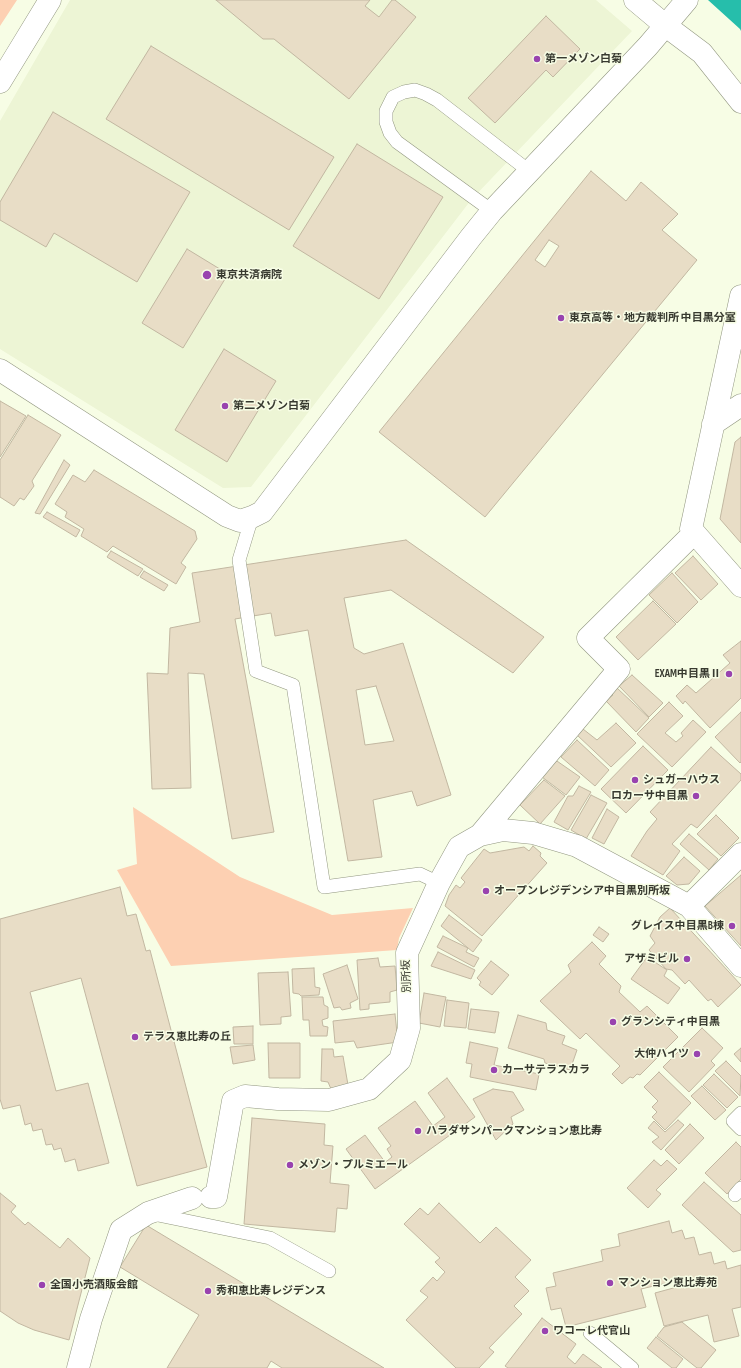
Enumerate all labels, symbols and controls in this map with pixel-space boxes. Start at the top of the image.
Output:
place label: 第一メゾン白菊 [545,52,622,66]
marker: 第一メゾン白菊 [532,54,542,64]
place label: 東京共済病院 [216,268,282,282]
marker: 東京共済病院 [201,269,213,281]
place label: 東京高等・地方裁判所 中目黒分室 [569,311,736,325]
marker: 東京高等・地方裁判所 中目黒分室 [556,313,566,323]
place label: 第二メゾン白菊 [233,399,310,413]
marker: 第二メゾン白菊 [220,401,230,411]
place label: EXAM中目黒Ⅱ [655,667,721,681]
marker: EXAM中目黒Ⅱ [724,669,734,679]
place label: シュガーハウス [643,773,720,787]
marker: シュガーハウス [630,775,640,785]
place label: ロカーサ中目黒 [611,789,688,803]
marker: ロカーサ中目黒 [691,791,701,801]
place label: オープンレジデンシア中目黒別所坂 [494,884,670,898]
marker: オープンレジデンシア中目黒別所坂 [481,886,491,896]
place label: グレイス中目黒B棟 [631,919,724,933]
marker: グレイス中目黒B棟 [727,921,737,931]
place label: アザミビル [624,952,679,966]
marker: アザミビル [682,954,692,964]
street label: 別所坂 [400,959,414,993]
place label: グランシティ中目黒 [621,1015,720,1029]
marker: グランシティ中目黒 [608,1017,618,1027]
place label: テラス恵比寿の丘 [143,1030,231,1044]
marker: テラス恵比寿の丘 [130,1032,140,1042]
place label: 大仲ハイツ [634,1047,689,1061]
marker: 大仲ハイツ [692,1049,702,1059]
place label: カーサテラスカラ [502,1063,590,1077]
marker: カーサテラスカラ [489,1065,499,1075]
place label: ハラダサンパークマンション恵比寿 [426,1124,602,1138]
marker: ハラダサンパークマンション恵比寿 [413,1126,423,1136]
place label: メゾン・プルミエール [298,1158,408,1172]
marker: メゾン・プルミエール [285,1160,295,1170]
place label: マンション恵比寿苑 [618,1276,717,1290]
place label: 全国小売酒販会館 [50,1278,138,1292]
marker: マンション恵比寿苑 [605,1278,615,1288]
marker: 全国小売酒販会館 [37,1280,47,1290]
place label: 秀和恵比寿レジデンス [216,1284,326,1298]
marker: 秀和恵比寿レジデンス [203,1286,213,1296]
place label: ワコーレ代官山 [553,1324,630,1338]
marker: ワコーレ代官山 [540,1326,550,1336]

